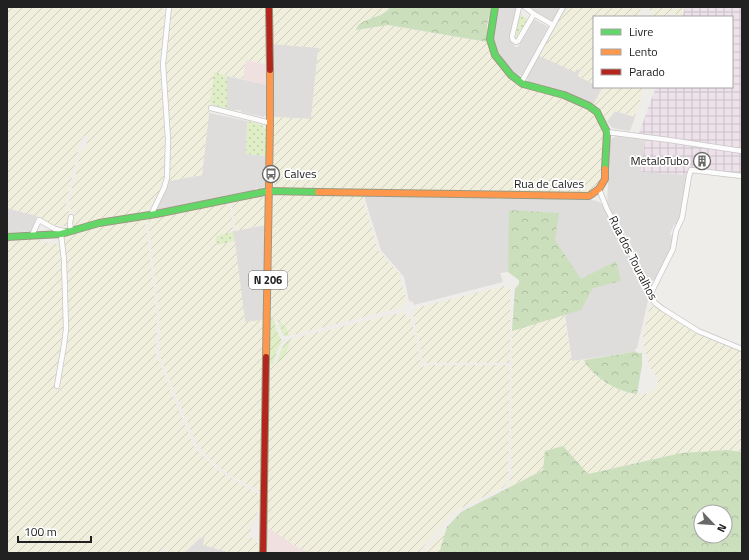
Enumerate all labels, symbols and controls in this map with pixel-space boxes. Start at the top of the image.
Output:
legend [593,16,733,88]
text: Livre [629,22,653,41]
text: Lento [629,42,658,61]
text: Parado [629,62,665,81]
place label: MetaloTubo [630,151,689,170]
building icon: MetaloTubo [692,151,712,171]
bus stop icon: Calves [261,164,281,184]
place label: Calves [284,164,317,183]
street label: Rua de Calves [514,174,584,193]
street label: Rua dos Touralhos [604,212,663,304]
road number: N 206 [249,271,287,289]
north arrow [693,504,733,544]
scale bar [18,518,91,544]
text: N [713,521,731,535]
text: 100 m [24,522,57,541]

